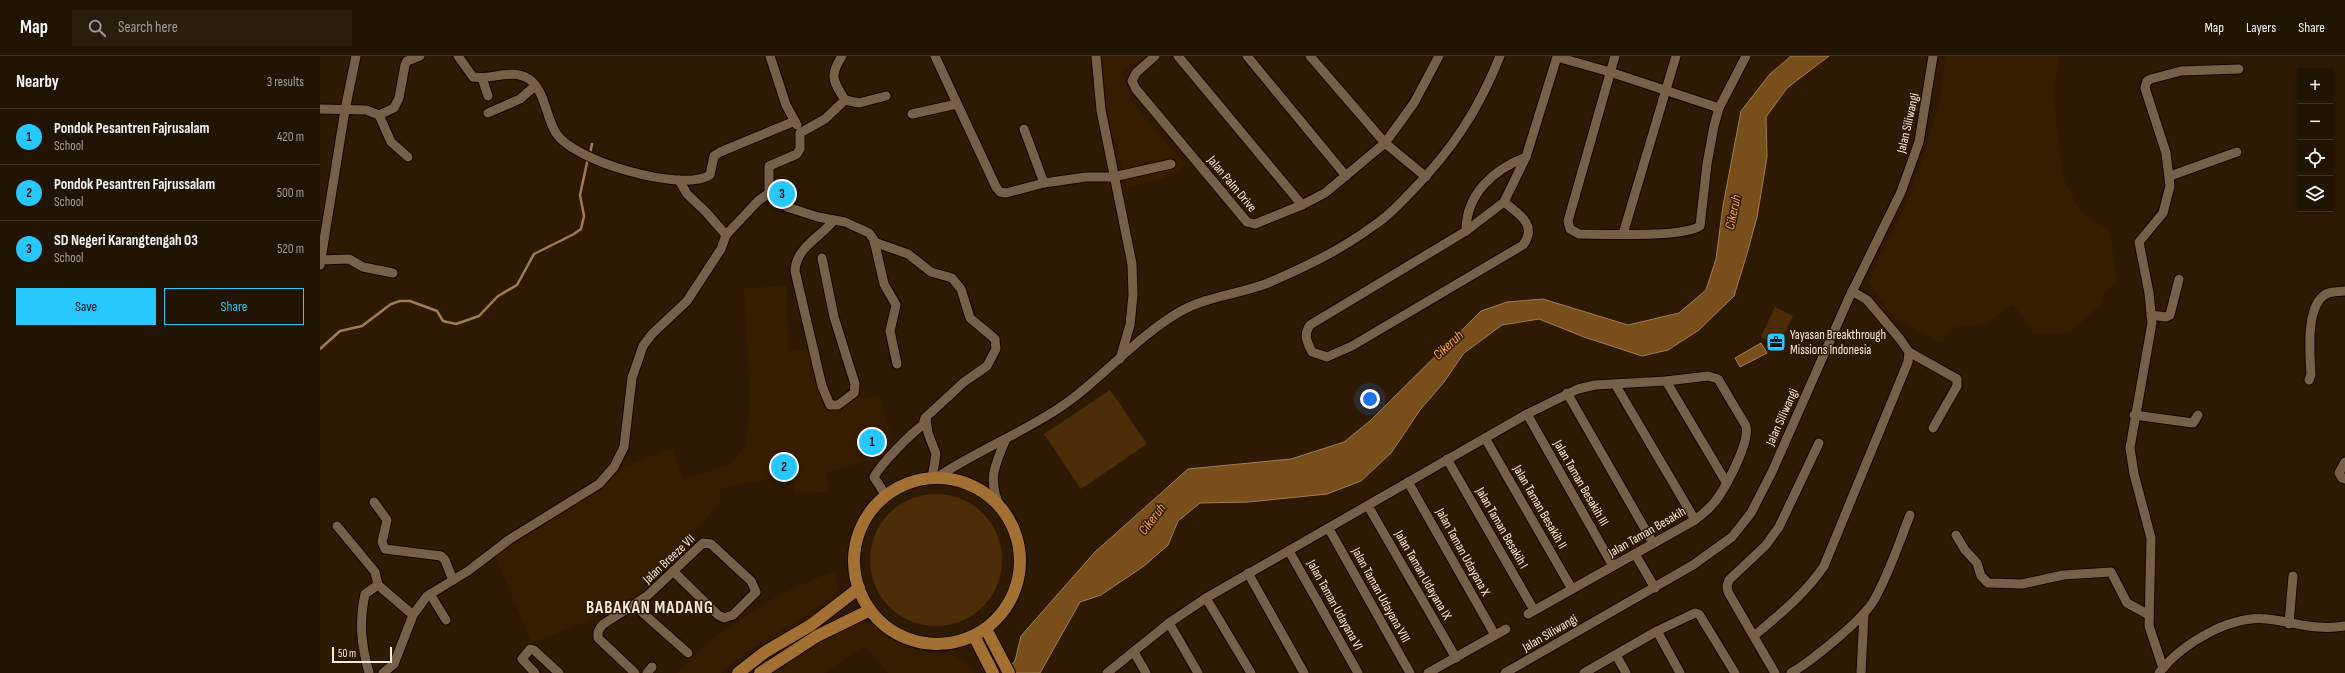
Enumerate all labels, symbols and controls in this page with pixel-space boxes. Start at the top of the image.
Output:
search box [72,10,352,46]
text: Map [20,16,48,39]
icon: search [86,17,108,39]
text: Search here [118,18,178,37]
text: Map [2204,19,2224,36]
text: Layers [2246,19,2276,36]
text: Share [2298,19,2325,36]
map controls [2297,68,2333,212]
button: + [2297,68,2333,104]
text: Nearby [16,72,59,92]
text: 3 results [267,74,304,90]
street label: Jalan Siliwangi [1893,91,1923,156]
button: − [2297,104,2333,140]
text: Pondok Pesantren Fajrusalam [54,119,210,138]
text: 1 [26,129,32,145]
text: 420 m [277,129,304,145]
text: School [54,138,84,154]
button: locate [2297,140,2333,176]
street label: Jalan Palm Drive [1203,152,1260,215]
text: Pondok Pesantren Fajrussalam [54,175,215,194]
button: layers [2297,176,2333,212]
pin: 3 [769,179,795,209]
text: 2 [26,185,32,201]
text: 500 m [277,185,304,201]
water label: Cikeruh [1721,193,1745,231]
text: School [54,194,84,210]
text: SD Negeri Karangtengah 03 [54,231,198,250]
text: 3 [26,241,32,257]
text: 520 m [277,241,304,257]
text: School [54,250,84,266]
button: Save [16,288,156,325]
button: Share [164,288,304,325]
water label: Cikeruh [1429,327,1467,363]
place label: Yayasan Breakthrough Missions Indonesia [1790,327,1886,358]
office icon: Yayasan Breakthrough Missions Indonesia [1765,331,1787,353]
street label: Jalan Siliwangi [1762,386,1802,449]
your location [1360,389,1380,409]
pin: 1 [859,427,885,457]
street label: Jalan Taman Besakih III [1549,436,1612,529]
pin: 2 [771,452,797,482]
street label: Jalan Taman Besakih II [1509,461,1570,552]
street label: Jalan Taman Besakih I [1472,484,1532,572]
water label: Cikeruh [1134,500,1170,538]
street label: Jalan Taman Besakih [1605,503,1689,561]
street label: Jalan Taman Udayana X [1432,504,1494,599]
street label: Jalan Taman Udayana IX [1390,527,1455,623]
street label: Jalan Breeze VII [639,531,698,588]
street label: Jalan Taman Udayana VIII [1348,544,1414,645]
street label: Jalan Taman Udayana VI [1303,556,1366,653]
district label: BABAKAN MADANG [586,598,714,618]
street label: Jalan Siliwangi [1519,611,1580,656]
scale bar [332,645,392,664]
text: 50 m [338,647,356,660]

